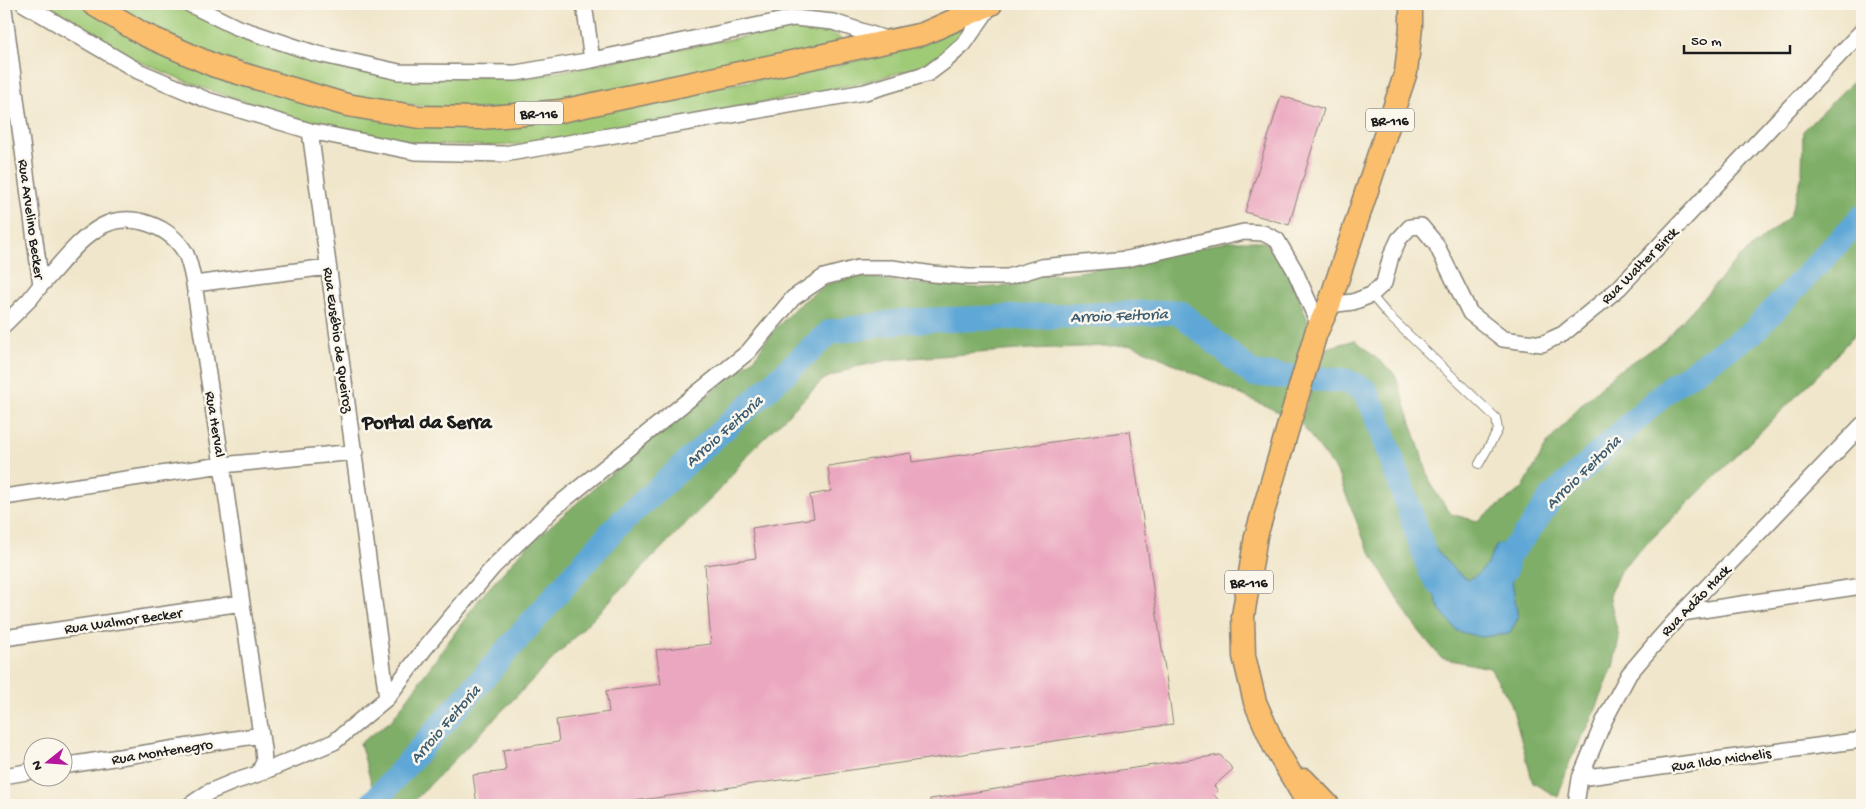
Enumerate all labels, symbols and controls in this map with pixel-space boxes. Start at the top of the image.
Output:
scale bar [1684,22,1790,54]
text: 50 m [1691,33,1722,51]
road number: BR-116 [515,102,563,125]
road number: BR-116 [1366,108,1414,132]
street label: Rua Arvelino Becker [13,158,48,282]
street label: Rua Walter Birck [1598,223,1684,309]
street label: Rua Eusébio de Queiroz [318,266,356,415]
water label: Arroio Feitoria [1070,306,1169,329]
street label: Rua Herval [200,390,228,459]
water label: Arroio Feitoria [683,392,769,472]
district label: Portal da Serra [361,413,493,436]
water label: Arroio Feitoria [1543,432,1627,514]
street label: Rua Adão Hack [1658,561,1736,641]
road number: BR-116 [1225,570,1273,594]
street label: Rua Walmor Becker [63,605,185,639]
water label: Arroio Feitoria [408,681,486,768]
north arrow [22,736,72,786]
street label: Rua Montenegro [110,736,215,770]
street label: Rua Ildo Michelis [1670,745,1773,777]
text: N [28,758,47,772]

